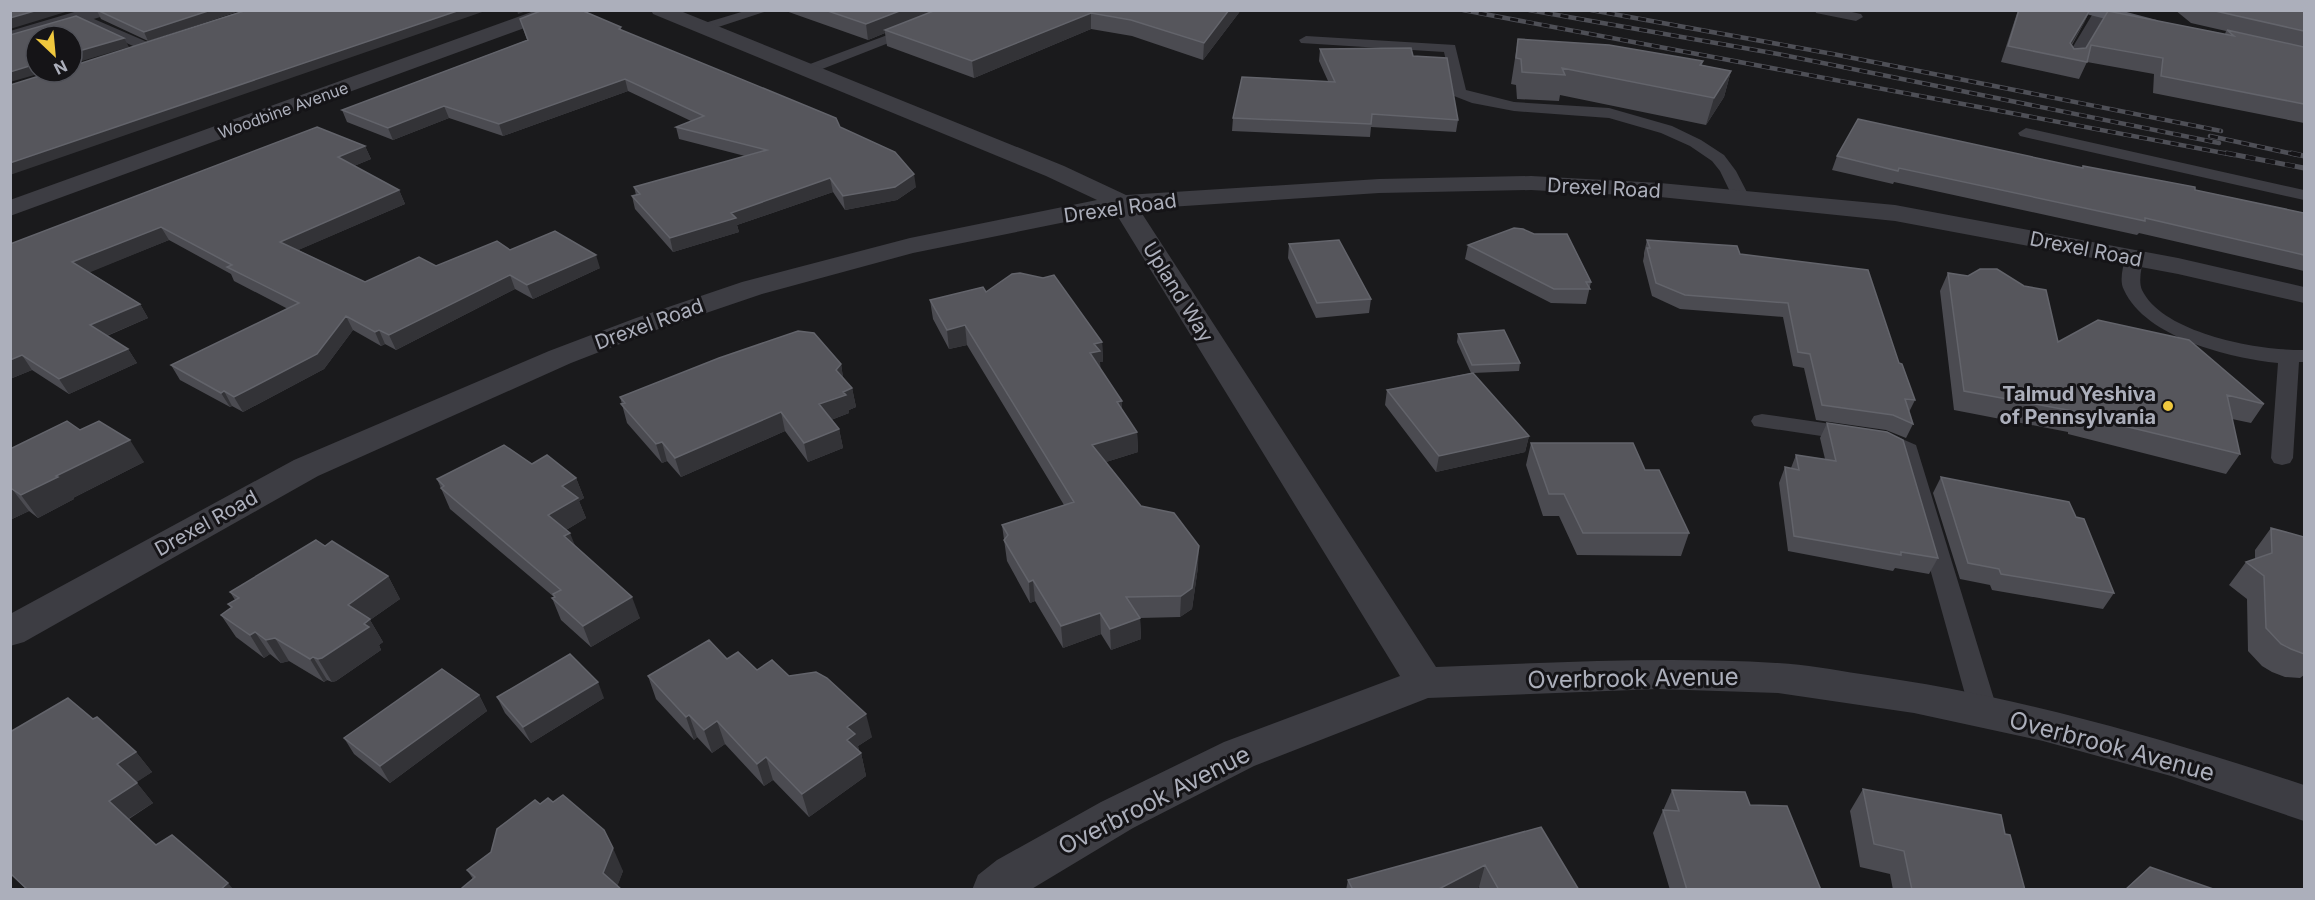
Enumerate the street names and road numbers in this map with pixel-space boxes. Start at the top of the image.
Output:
street label: Woodbine Avenue [215,77,351,143]
street label: Drexel Road [1547,173,1661,203]
street label: Drexel Road [1062,188,1178,228]
street label: Drexel Road [2028,226,2144,272]
street label: Upland Way [1138,237,1218,347]
street label: Drexel Road [591,293,707,355]
street label: Drexel Road [150,485,262,561]
street label: Overbrook Avenue [1527,662,1739,694]
street label: Overbrook Avenue [2006,705,2218,787]
street label: Overbrook Avenue [1053,739,1255,861]

